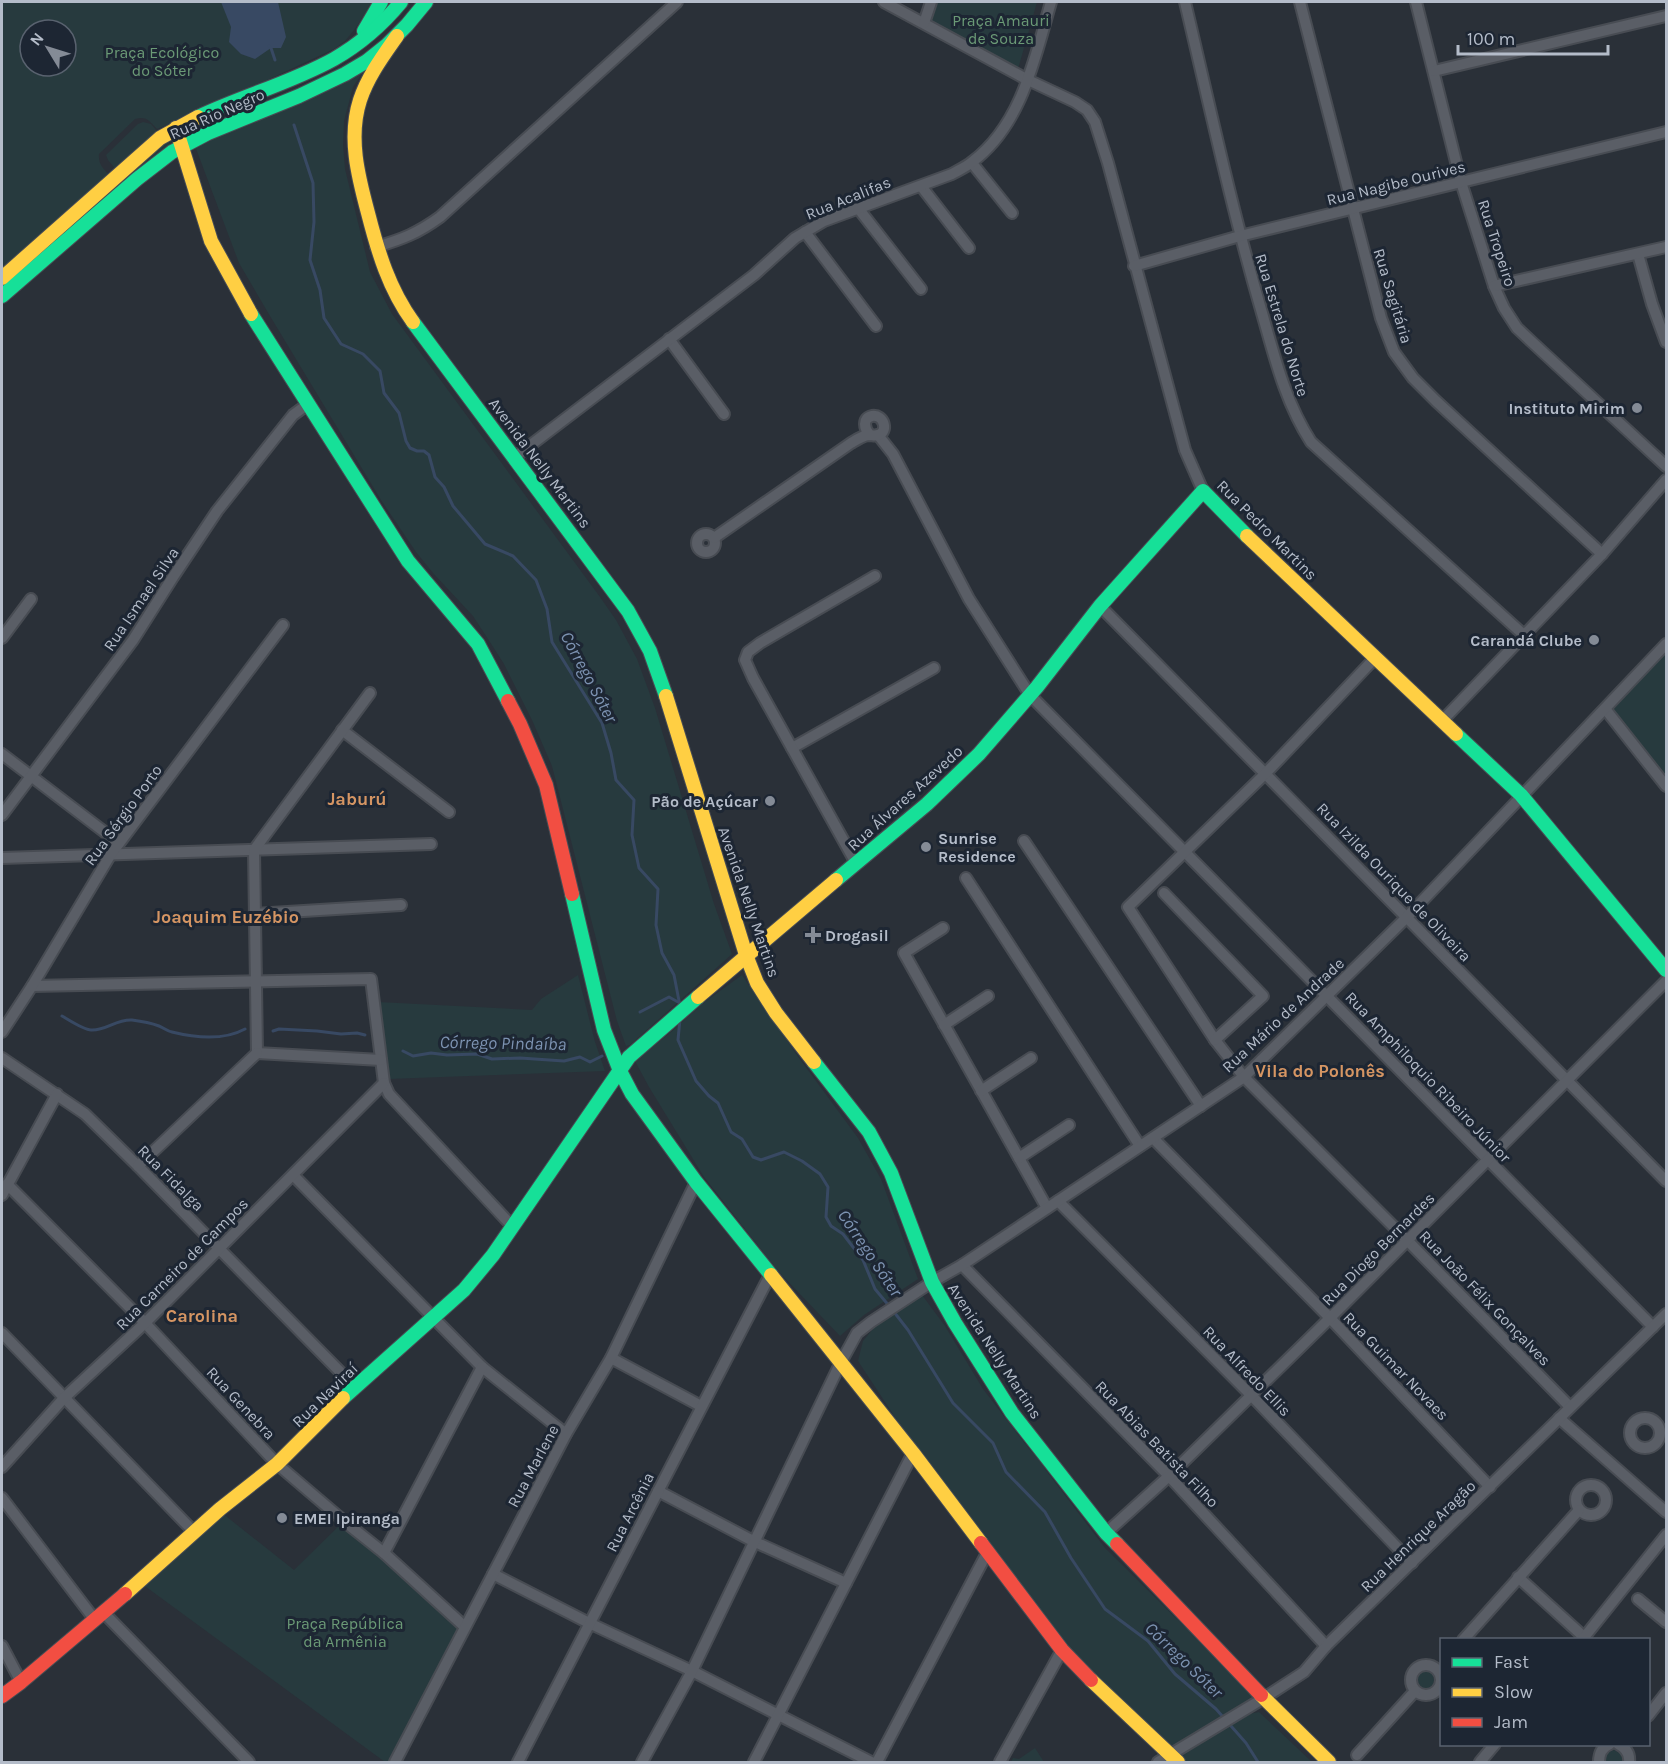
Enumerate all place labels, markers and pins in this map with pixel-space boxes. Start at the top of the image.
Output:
place label: Instituto Mirim [1508,399,1625,418]
marker: Instituto Mirim [1630,401,1644,415]
place label: Carandá Clube [1470,631,1582,650]
marker: Carandá Clube [1587,633,1601,647]
place label: Pão de Açúcar [651,792,759,811]
marker: Pão de Açúcar [763,794,777,808]
place label: Sunrise Residence [938,829,1016,866]
marker: Sunrise Residence [919,840,933,854]
place label: Drogasil [825,926,889,945]
marker: Drogasil [806,928,820,942]
place label: EMEI Ipiranga [294,1509,400,1528]
marker: EMEI Ipiranga [275,1511,289,1525]

